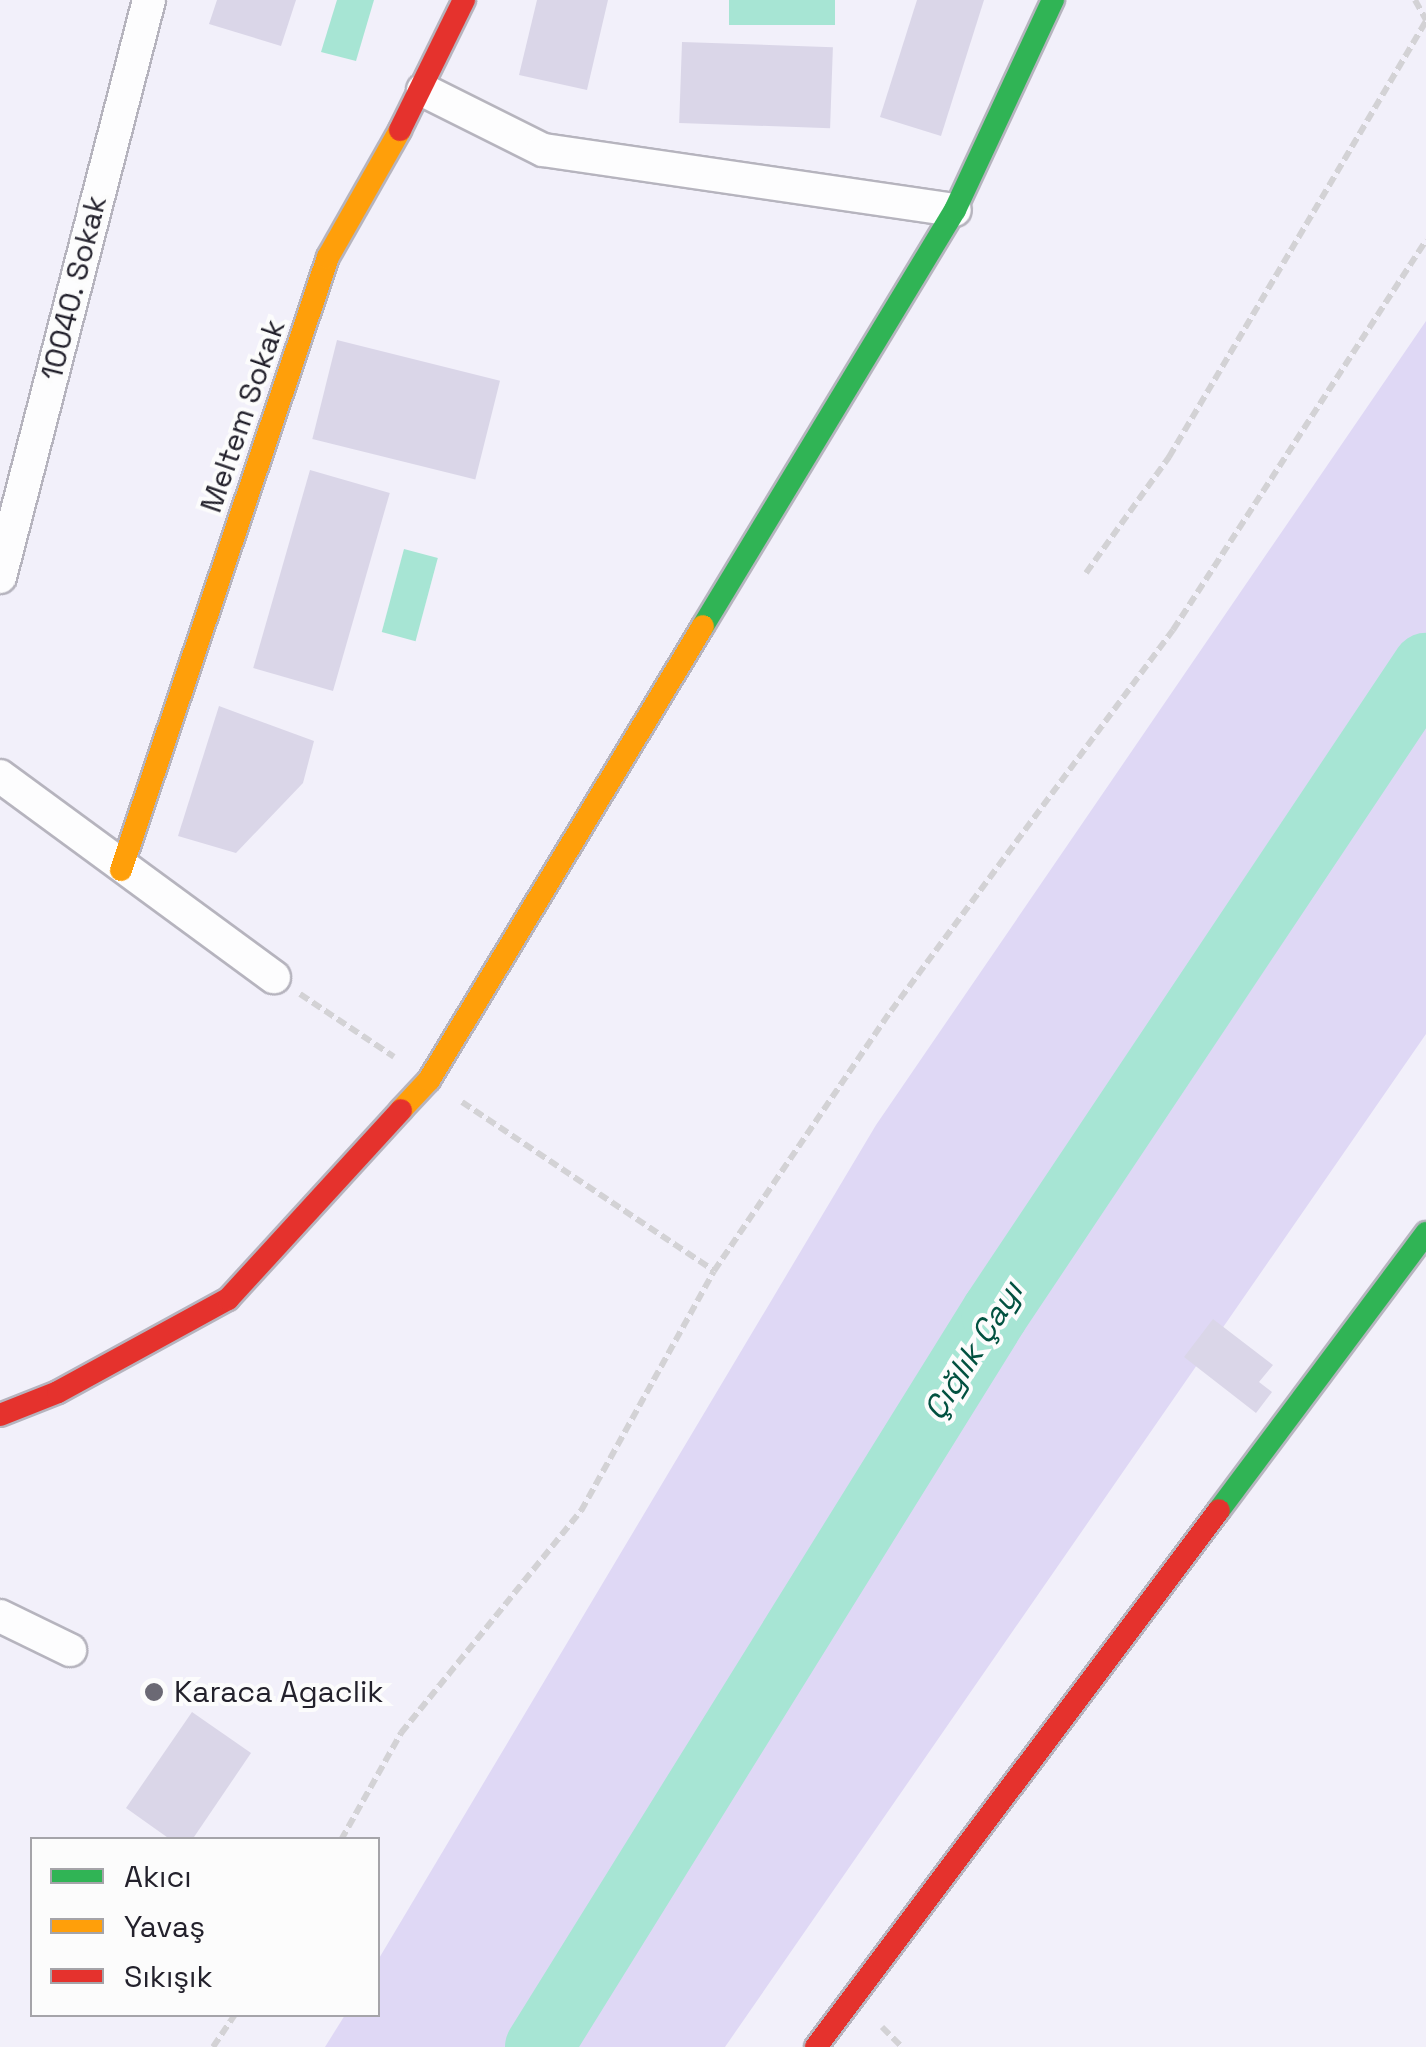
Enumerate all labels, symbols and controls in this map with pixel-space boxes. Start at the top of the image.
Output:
street label: 10040. Sokak [34,192,114,384]
street label: Meltem Sokak [193,315,293,517]
water label: Çığlık Çayı [915,1275,1031,1427]
place label: Karaca Agaclik [174,1674,384,1710]
marker: Karaca Agaclik [143,1681,165,1703]
legend [30,1837,380,2017]
text: Akıcı [124,1857,192,1896]
text: Yavaş [124,1907,205,1946]
text: Sıkışık [124,1957,213,1996]

